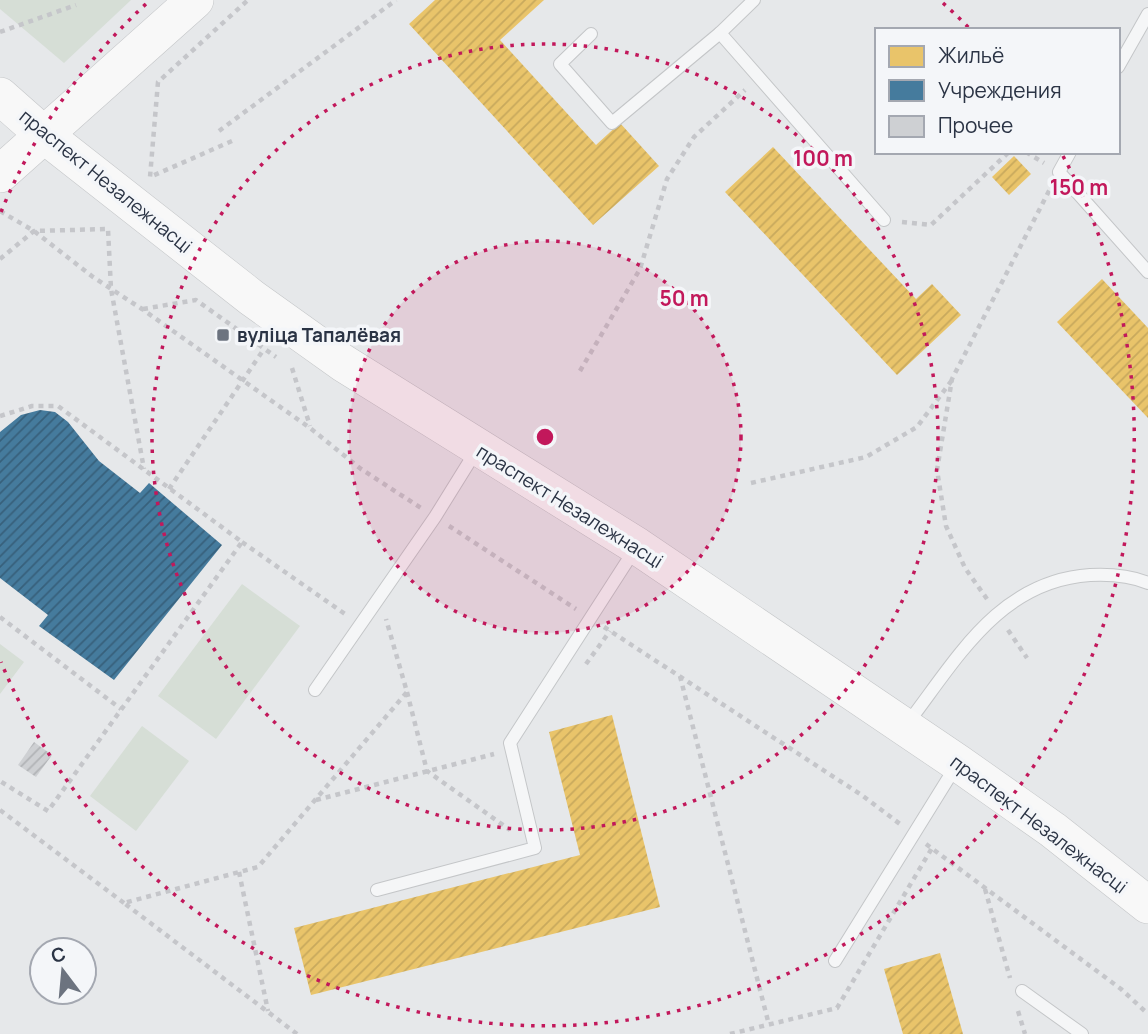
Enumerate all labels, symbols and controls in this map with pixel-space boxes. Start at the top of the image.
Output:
legend [875,28,1120,154]
text: Жильё [938,41,1004,69]
text: Учреждения [938,76,1062,104]
street label: праспект Незалежнасці [14,103,198,259]
text: Прочее [938,111,1013,139]
text: 100 m [793,144,853,172]
text: 150 m [1050,173,1108,201]
text: 50 m [659,284,709,312]
place label: вуліца Тапалёвая [237,322,401,348]
marker: вуліца Тапалёвая [215,327,231,343]
centre of rings [533,425,557,449]
street label: праспект Незалежнасці [472,438,668,574]
street label: праспект Незалежнасці [945,749,1133,899]
north arrow [28,936,98,1006]
text: С [48,940,69,969]

